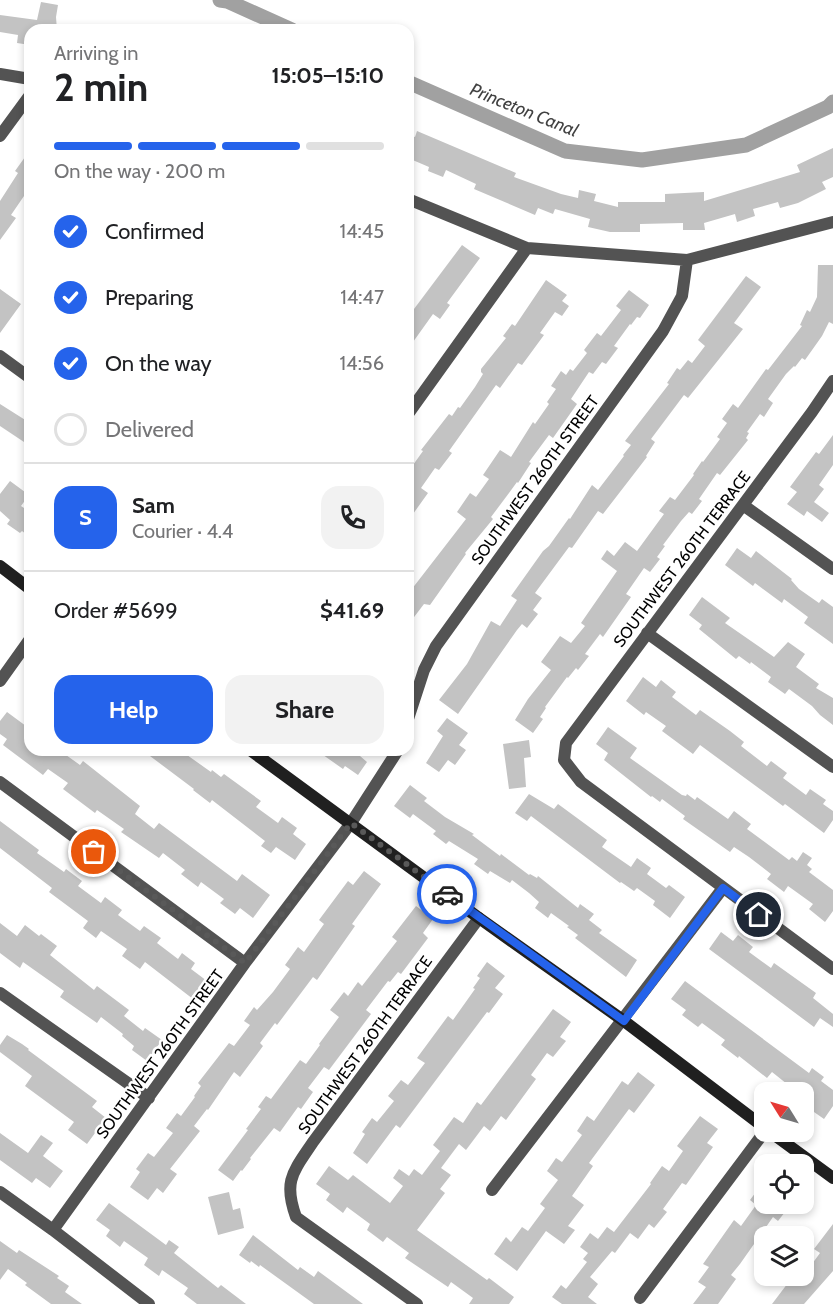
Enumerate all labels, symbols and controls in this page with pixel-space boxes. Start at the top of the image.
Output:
text: Arriving in [54,41,138,65]
text: 15:05–15:10 [271,62,384,89]
text: 2 min [54,63,148,111]
water label: Princeton Canal [467,78,582,142]
text: On the way · 200 m [54,159,225,183]
icon: check [54,215,87,248]
text: Confirmed [105,218,204,245]
text: 14:45 [339,219,384,243]
icon: check [54,281,87,314]
text: Preparing [105,284,193,311]
text: 14:47 [340,285,384,309]
icon: check [54,347,87,380]
text: On the way [105,350,212,377]
text: 14:56 [340,351,384,375]
street label: SOUTHWEST 260TH STREET [467,391,603,568]
text: Delivered [105,416,194,443]
street label: SOUTHWEST 260TH TERRACE [610,467,754,651]
button: phone [321,486,384,549]
text: Sam [132,492,175,519]
text: S [79,504,92,531]
text: Courier · 4.4 [132,519,233,543]
text: Order #5699 [54,597,178,624]
text: $41.69 [320,597,384,624]
button: Help [54,675,213,744]
button: Share [225,675,384,744]
pin [68,826,119,877]
icon: bag [77,835,110,868]
courier [417,864,477,924]
icon: car [431,878,464,911]
pin [733,889,784,940]
icon: home [742,898,775,931]
street label: SOUTHWEST 260TH TERRACE [294,952,436,1138]
street label: SOUTHWEST 260TH STREET [92,965,228,1142]
north arrow [754,1082,814,1142]
map controls [754,1082,814,1286]
button: locate [754,1154,814,1214]
button: layers [754,1226,814,1286]

